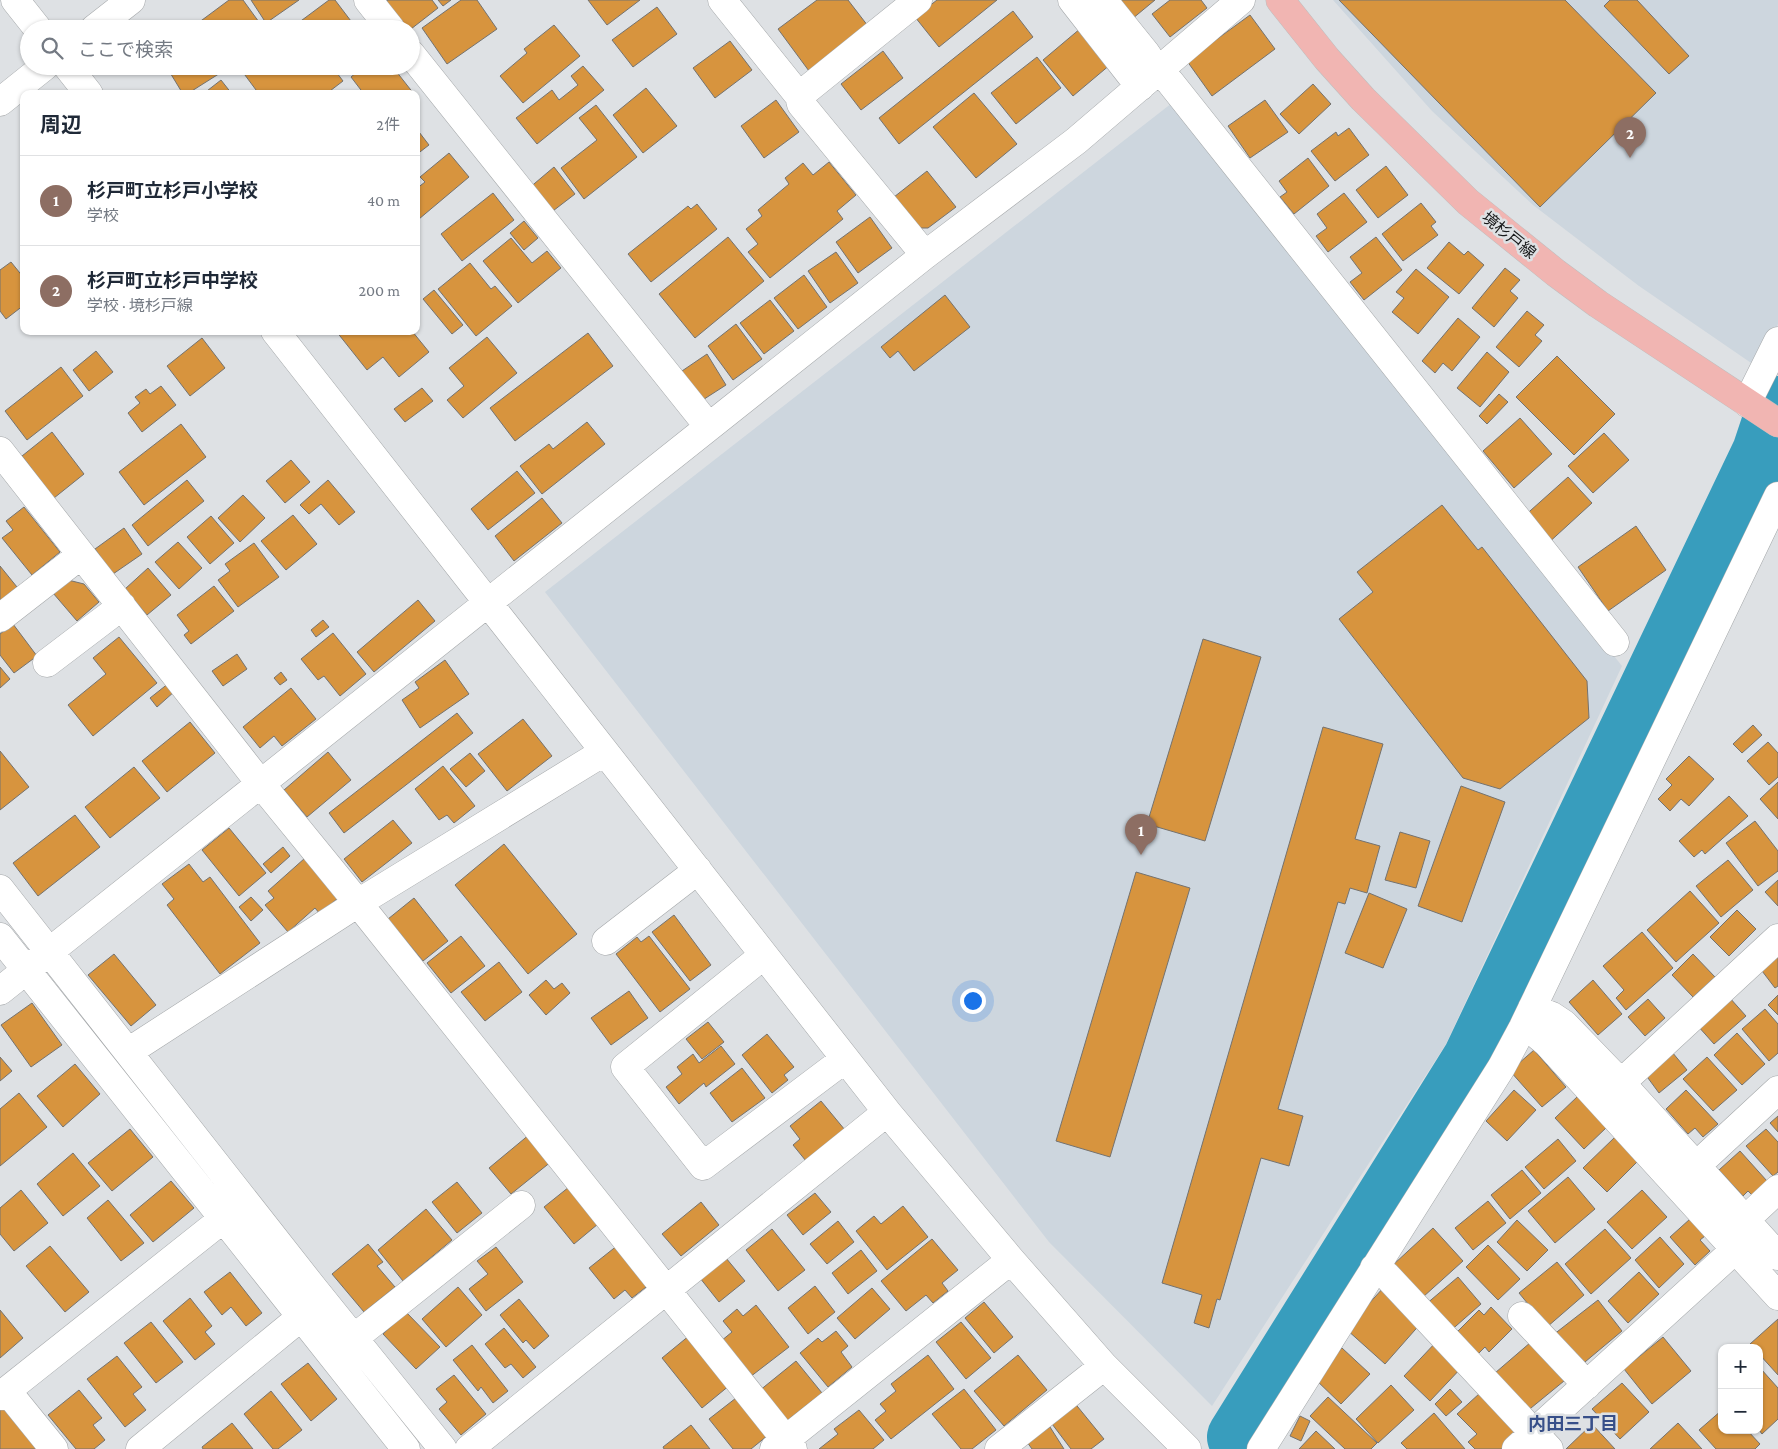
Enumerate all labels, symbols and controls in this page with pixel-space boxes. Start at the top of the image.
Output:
search box [20,20,420,75]
icon: search [38,34,66,62]
text: ここで検索 [78,39,173,60]
text: 周辺 [40,113,82,137]
text: 2件 [376,116,400,133]
pin: 2 [1614,117,1646,158]
text: 杉戸町立杉戸小学校 [87,180,258,201]
text: 1 [53,192,59,209]
text: 40 m [367,192,400,209]
text: 学校 [87,207,119,224]
street label: 境杉戸線 [1479,208,1539,262]
text: 杉戸町立杉戸中学校 [87,270,258,291]
text: 2 [52,282,60,299]
text: 200 m [358,282,400,299]
text: 学校 · 境杉戸線 [87,297,193,314]
pin: 1 [1125,814,1157,855]
your location [960,988,986,1014]
map controls [1718,1344,1763,1434]
button: + [1718,1344,1763,1389]
button: − [1718,1389,1763,1434]
district label: 内田三丁目 [1528,1414,1618,1434]

